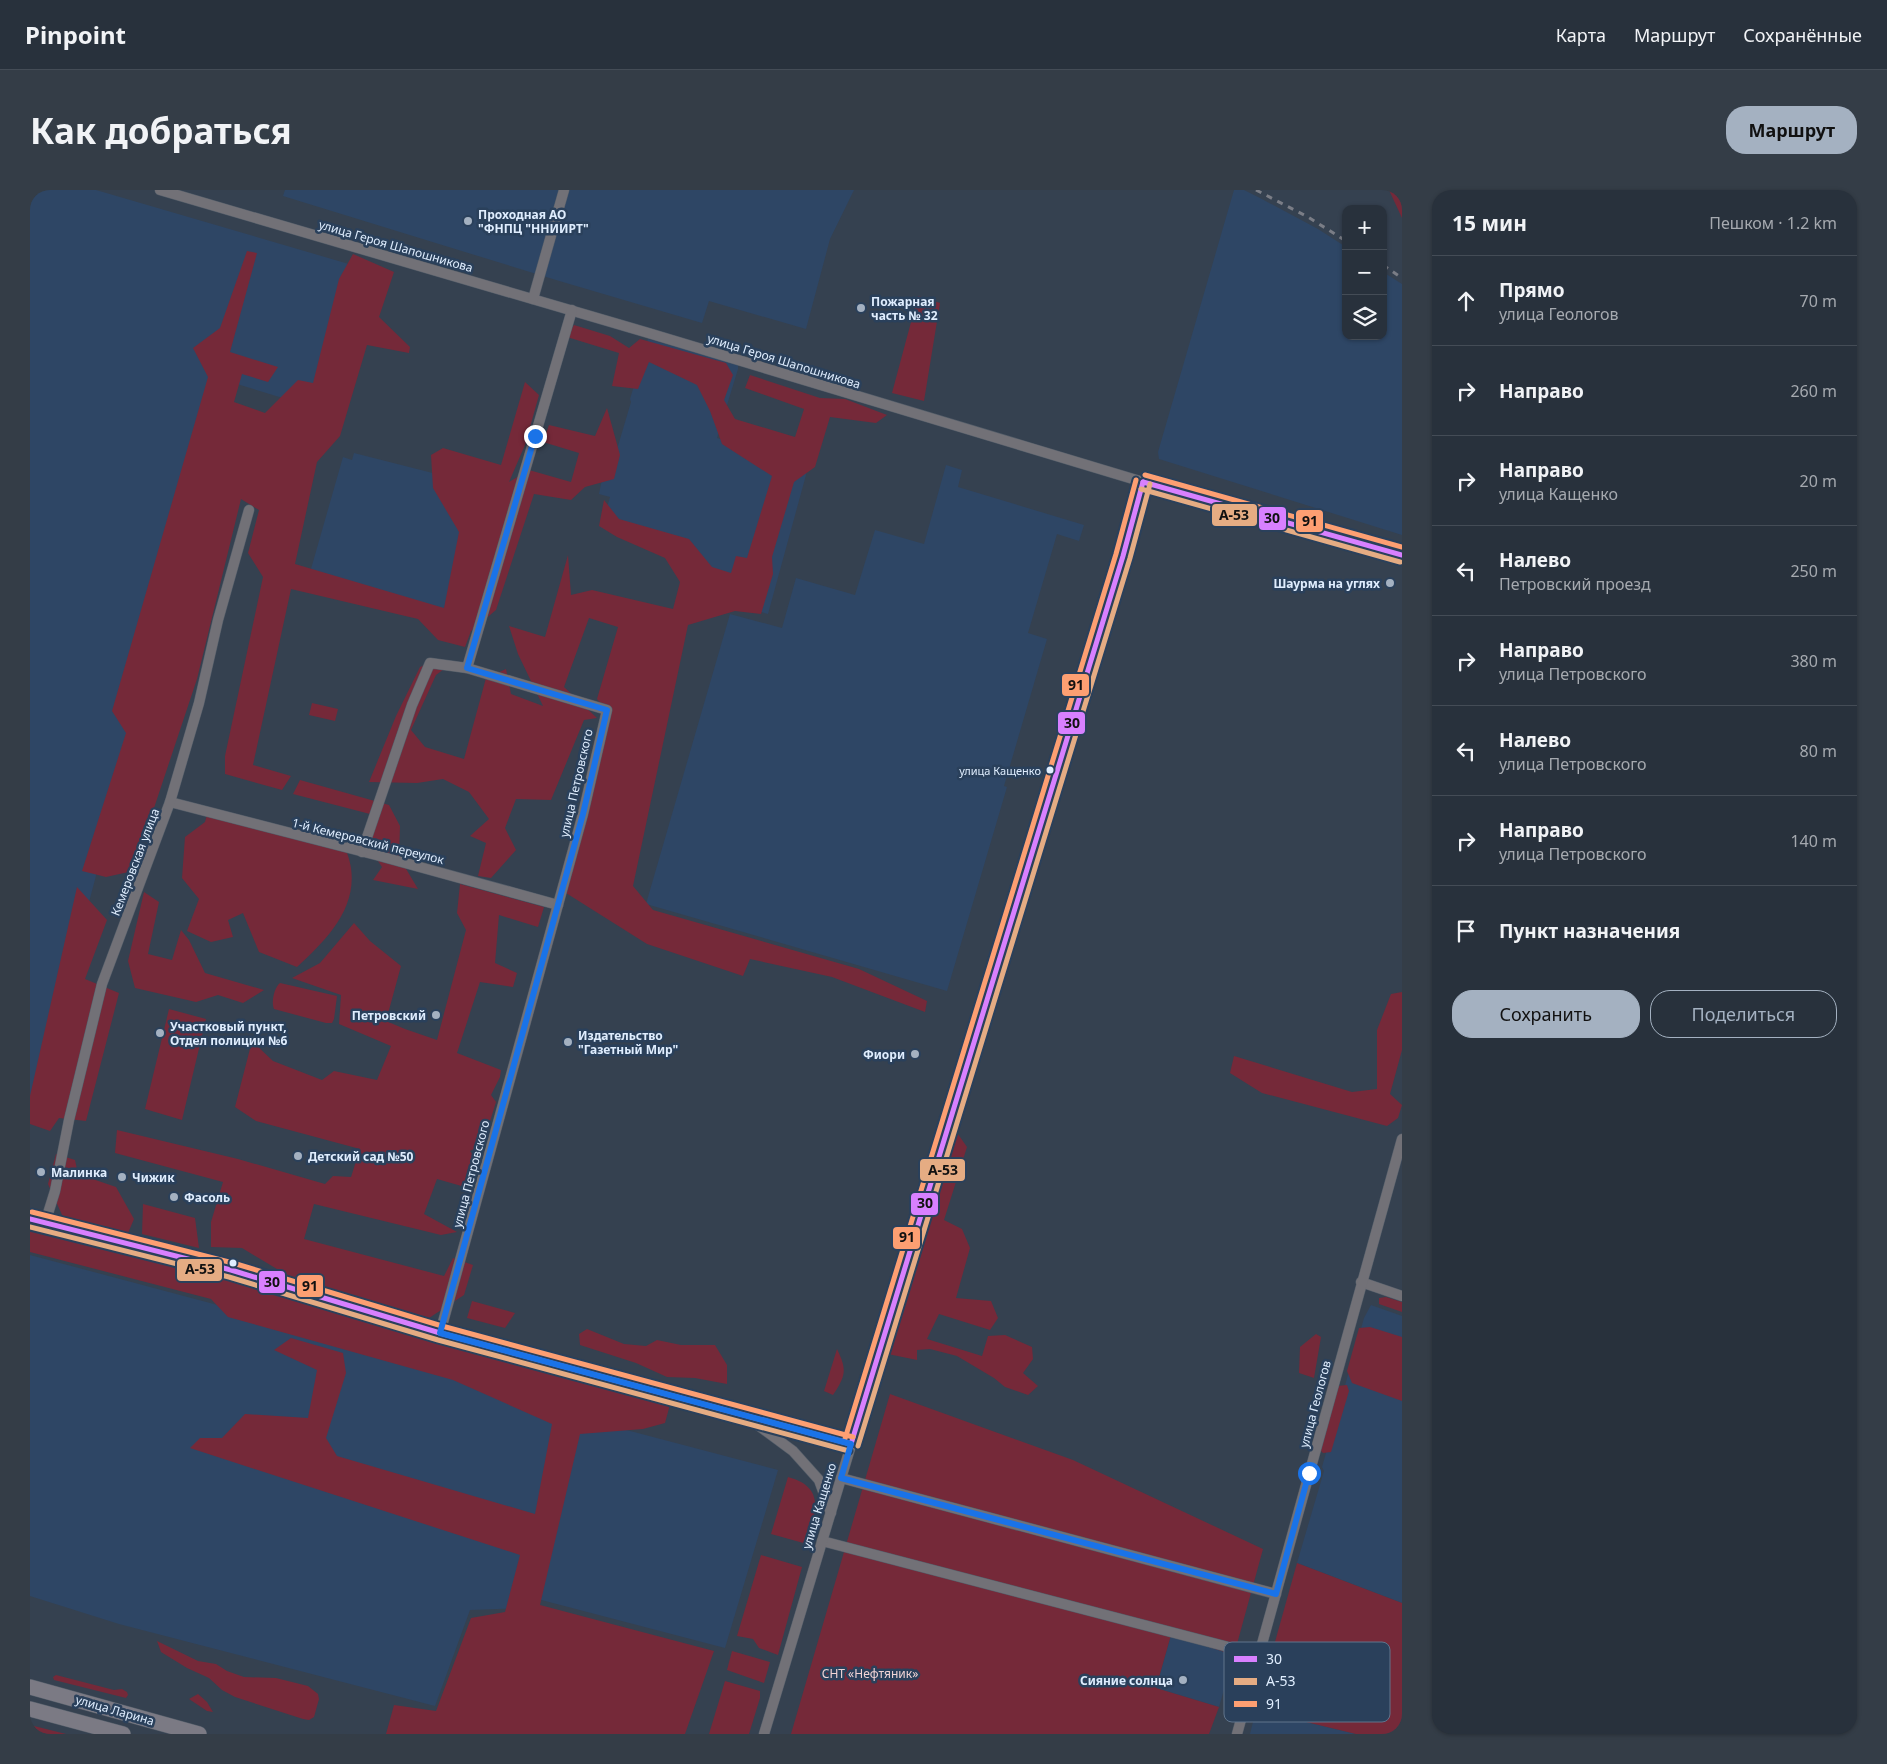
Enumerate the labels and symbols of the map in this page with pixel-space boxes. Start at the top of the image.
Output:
place label: Проходная АО "ФНПЦ "ННИИРТ" [478,206,589,237]
marker: Проходная АО "ФНПЦ "ННИИРТ" [462,215,474,227]
street label: улица Героя Шапошникова [317,216,475,276]
place label: Пожарная часть № 32 [871,293,938,324]
marker: Пожарная часть № 32 [855,302,867,314]
street label: улица Героя Шапошникова [705,330,863,392]
route end [524,425,547,448]
line badge: А-53 [1211,503,1258,527]
text: А-53 [1219,505,1249,524]
line badge: 30 [1258,506,1287,531]
text: 30 [1264,508,1280,527]
line badge: 91 [1295,509,1324,533]
text: 91 [1302,511,1318,530]
place label: Шаурма на углях [1273,575,1380,592]
marker: Шаурма на углях [1384,577,1396,589]
line badge: 91 [1061,673,1090,697]
text: 91 [1068,675,1084,694]
line badge: 30 [1057,711,1086,735]
text: 30 [1064,713,1080,732]
street label: улица Петровского [555,727,597,839]
place label: улица Кащенко [959,763,1041,778]
marker: улица Кащенко [1045,765,1055,775]
street label: Кемеровская улица [107,806,163,918]
street label: 1-й Кемеровский переулок [290,814,446,868]
place label: Петровский [352,1007,426,1024]
marker: Петровский [430,1009,442,1021]
place label: Участковый пункт, Отдел полиции №6 [170,1018,287,1049]
marker: Участковый пункт, Отдел полиции №6 [154,1027,166,1039]
place label: Издательство "Газетный Мир" [578,1027,678,1058]
marker: Издательство "Газетный Мир" [562,1036,574,1048]
place label: Фиори [863,1046,905,1063]
marker: Фиори [909,1048,921,1060]
street label: улица Петровского [448,1118,494,1230]
place label: Детский сад №50 [308,1148,414,1165]
marker: Детский сад №50 [292,1150,304,1162]
line badge: А-53 [919,1158,966,1182]
text: А-53 [928,1160,958,1179]
place label: Малинка [51,1164,107,1181]
marker: Малинка [35,1166,47,1178]
place label: Чижик [132,1169,175,1186]
marker: Чижик [116,1171,128,1183]
place label: Фасоль [184,1189,230,1206]
marker: Фасоль [168,1191,180,1203]
line badge: 30 [910,1192,939,1216]
text: 30 [917,1193,933,1212]
line badge: 91 [892,1226,921,1250]
text: 91 [899,1227,915,1246]
line badge: А-53 [176,1258,223,1282]
unlabelled marker [228,1258,238,1268]
text: А-53 [185,1259,215,1278]
line badge: 30 [258,1270,286,1294]
text: 30 [264,1272,280,1291]
line badge: 91 [296,1274,324,1298]
text: 91 [302,1276,318,1295]
street label: улица Геологов [1295,1358,1335,1450]
street label: улица Кащенко [798,1461,840,1551]
route start [1298,1462,1321,1485]
legend [1224,1642,1390,1722]
text: 30 [1266,1649,1282,1668]
park label: СНТ «Нефтяник» [822,1665,918,1682]
text: А-53 [1266,1671,1295,1690]
place label: Сияние солнца [1080,1672,1173,1689]
marker: Сияние солнца [1177,1674,1189,1686]
street label: улица Ларина [74,1691,156,1729]
text: 91 [1266,1694,1282,1713]

